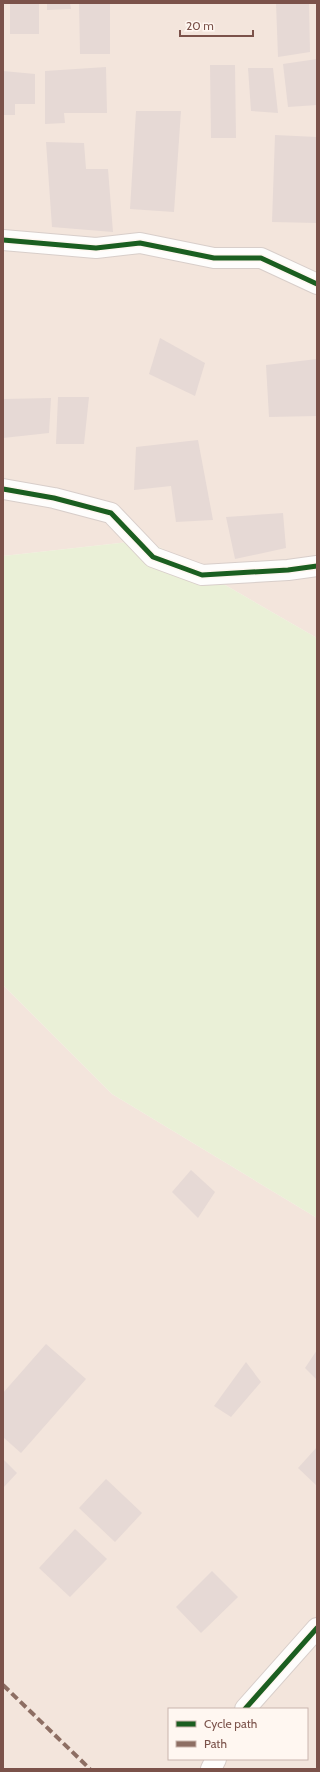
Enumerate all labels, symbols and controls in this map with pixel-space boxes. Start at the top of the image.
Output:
scale bar [180,12,253,38]
text: 20 m [186,18,214,33]
legend [168,1708,308,1760]
text: Cycle path [204,1716,257,1731]
text: Path [204,1736,227,1751]

